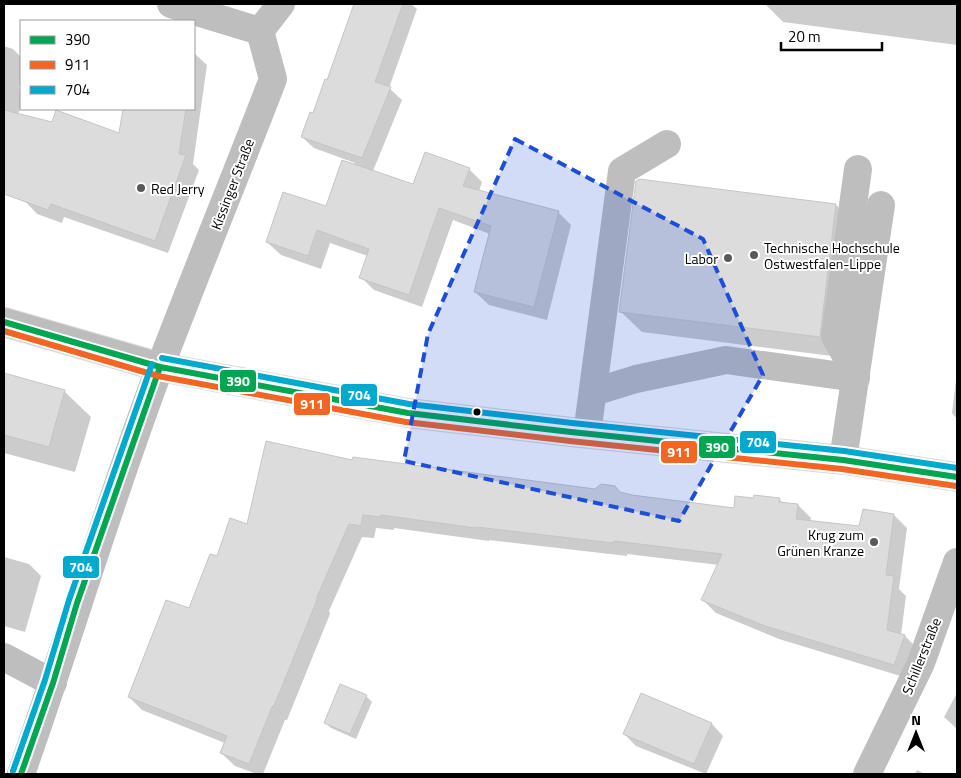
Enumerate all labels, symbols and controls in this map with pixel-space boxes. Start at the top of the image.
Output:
legend [20,20,195,110]
scale bar [781,20,882,52]
text: 20 m [788,25,821,48]
text: 390 [65,28,90,51]
text: 911 [65,53,90,76]
text: 704 [65,78,90,101]
street label: Kissinger Straße [205,135,259,233]
place label: Red Jerry [151,178,205,199]
marker: Red Jerry [135,182,147,194]
place label: Technische Hochschule Ostwestfalen-Lippe [764,237,900,274]
place label: Labor [685,248,718,269]
marker: Technische Hochschule Ostwestfalen-Lippe [748,249,760,261]
marker: Labor [722,252,734,264]
line badge: 390 [219,369,257,393]
text: 390 [226,370,250,391]
line badge: 704 [340,383,378,407]
text: 704 [347,384,371,405]
line badge: 911 [293,392,331,416]
text: 911 [300,393,324,414]
unlabelled marker [472,407,482,417]
line badge: 704 [739,430,777,454]
text: 704 [746,431,770,452]
line badge: 390 [698,435,736,459]
text: 390 [705,436,729,457]
line badge: 911 [660,440,698,464]
text: 911 [667,441,691,462]
place label: Krug zum Grünen Kranze [777,524,864,561]
marker: Krug zum Grünen Kranze [868,536,880,548]
line badge: 704 [62,555,100,579]
text: 704 [69,556,93,577]
street label: Schillerstraße [896,614,946,698]
north arrow [891,708,941,758]
text: N [911,709,921,730]

